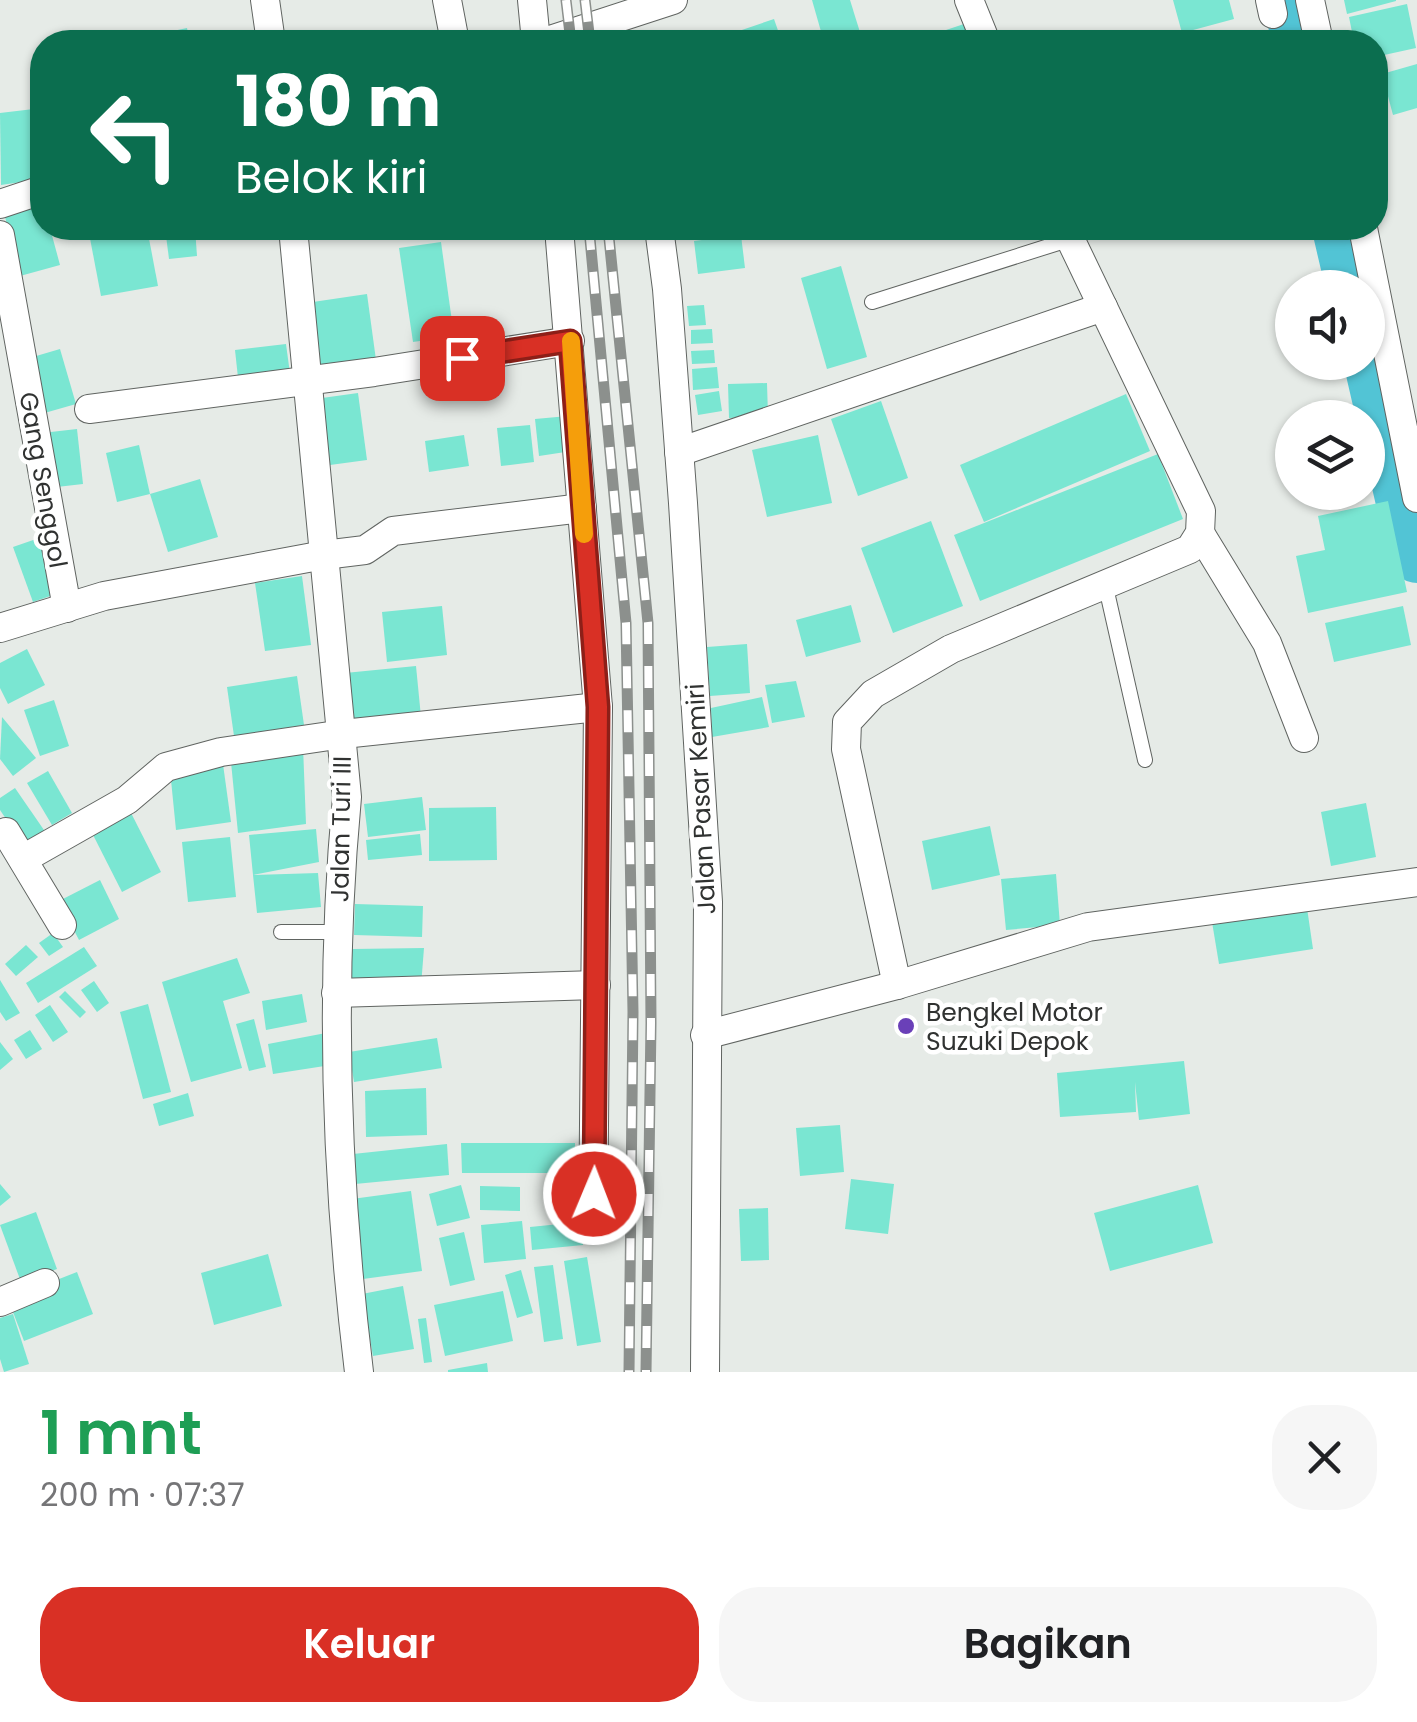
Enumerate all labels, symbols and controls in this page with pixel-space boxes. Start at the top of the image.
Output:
text: 180 m [235,52,441,151]
icon: left [70,70,200,200]
text: Belok kiri [235,146,428,209]
map controls [1275,270,1385,510]
button: sound [1275,270,1385,380]
pin [420,316,505,401]
icon: arrive [435,331,490,386]
street label: Gang Senggol [10,389,76,571]
button: layers [1275,400,1385,510]
street label: Jalan Pasar Kemiri [677,683,725,915]
street label: Jalan Turi III [322,756,360,902]
place label: Bengkel Motor Suzuki Depok [926,995,1103,1059]
marker: Bengkel Motor Suzuki Depok [895,1015,917,1037]
position arrow [542,1142,646,1246]
text: 1 mnt [40,1391,202,1475]
button: close [1272,1405,1377,1510]
text: 200 m · 07:37 [40,1472,245,1517]
button: Keluar [40,1587,699,1702]
button: Bagikan [719,1587,1377,1702]

